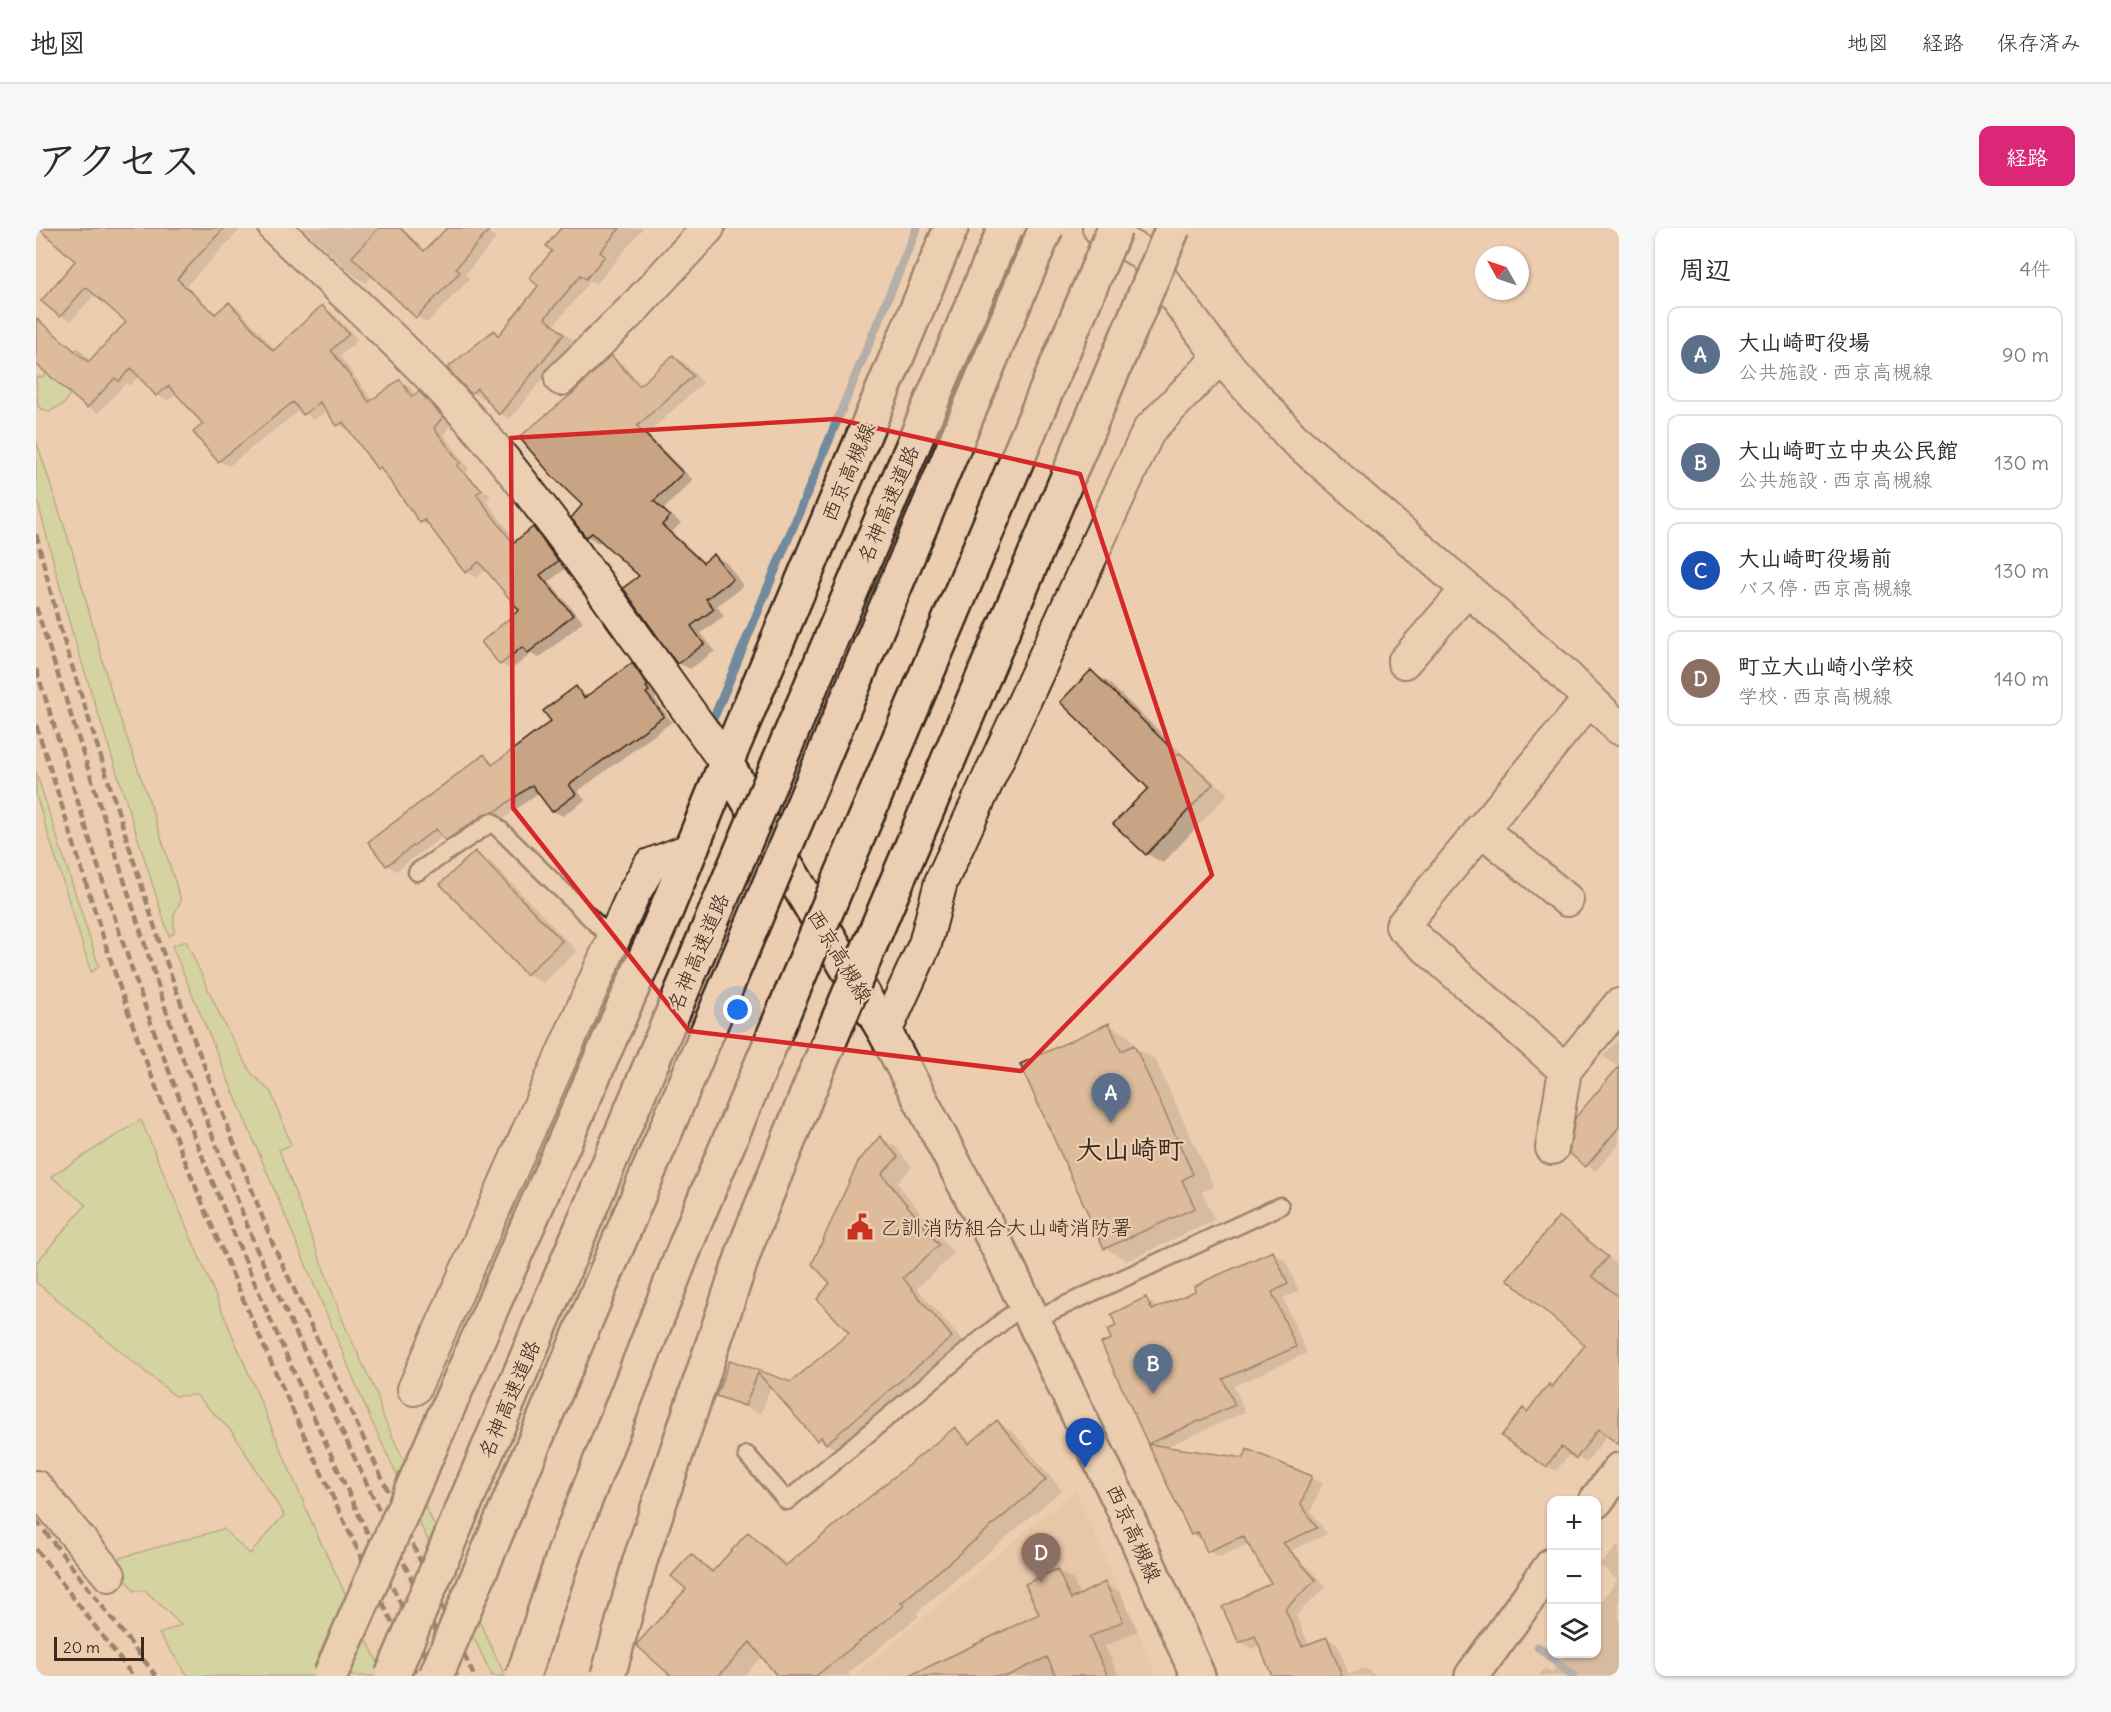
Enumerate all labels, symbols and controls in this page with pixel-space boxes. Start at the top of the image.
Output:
text: 地図 [30,25,86,61]
text: 地図 [1847,29,1889,56]
text: 経路 [1922,29,1964,56]
text: 保存済み [1997,29,2081,56]
button: 経路 [1979,126,2075,186]
text: アクセス [36,134,201,186]
north arrow [1475,246,1529,300]
text: 周辺 [1679,253,1731,286]
text: 4件 [2019,256,2051,281]
text: 大山崎町役場 [1738,328,1870,356]
text: A [1694,342,1707,367]
text: 90 m [2002,342,2049,367]
text: 公共施設 · 西京高槻線 [1738,359,1932,384]
street label: 西京高槻線 [815,418,881,526]
text: 大山崎町立中央公民館 [1738,436,1958,464]
street label: 名神高速道路 [851,441,925,567]
text: B [1694,450,1707,475]
text: 130 m [1994,450,2049,475]
text: 公共施設 · 西京高槻線 [1738,467,1932,492]
text: 大山崎町役場前 [1738,544,1892,572]
text: C [1694,558,1707,583]
text: 130 m [1994,558,2049,583]
text: バス停 · 西京高槻線 [1738,575,1912,600]
text: 町立大山崎小学校 [1738,652,1914,680]
text: D [1693,666,1708,691]
text: 140 m [1994,666,2049,691]
text: 学校 · 西京高槻線 [1738,683,1892,708]
street label: 名神高速道路 [661,889,735,1015]
street label: 西京高槻線 [801,904,879,1008]
your location [723,995,752,1024]
pin: A [1092,1074,1130,1123]
district label: 大山崎町 [1076,1132,1184,1166]
public building icon: 乙訓消防組合大山崎消防署 [845,1212,875,1242]
place label: 乙訓消防組合大山崎消防署 [880,1214,1132,1241]
street label: 名神高速道路 [472,1336,546,1462]
pin: B [1134,1344,1172,1394]
pin: C [1066,1418,1104,1468]
street label: 西京高槻線 [1100,1480,1168,1586]
map controls [1547,1496,1601,1658]
button: + [1547,1496,1601,1550]
pin: D [1022,1534,1060,1583]
button: − [1547,1550,1601,1604]
button: layers [1547,1604,1601,1658]
scale bar [54,1634,144,1662]
text: 20 m [63,1637,100,1657]

